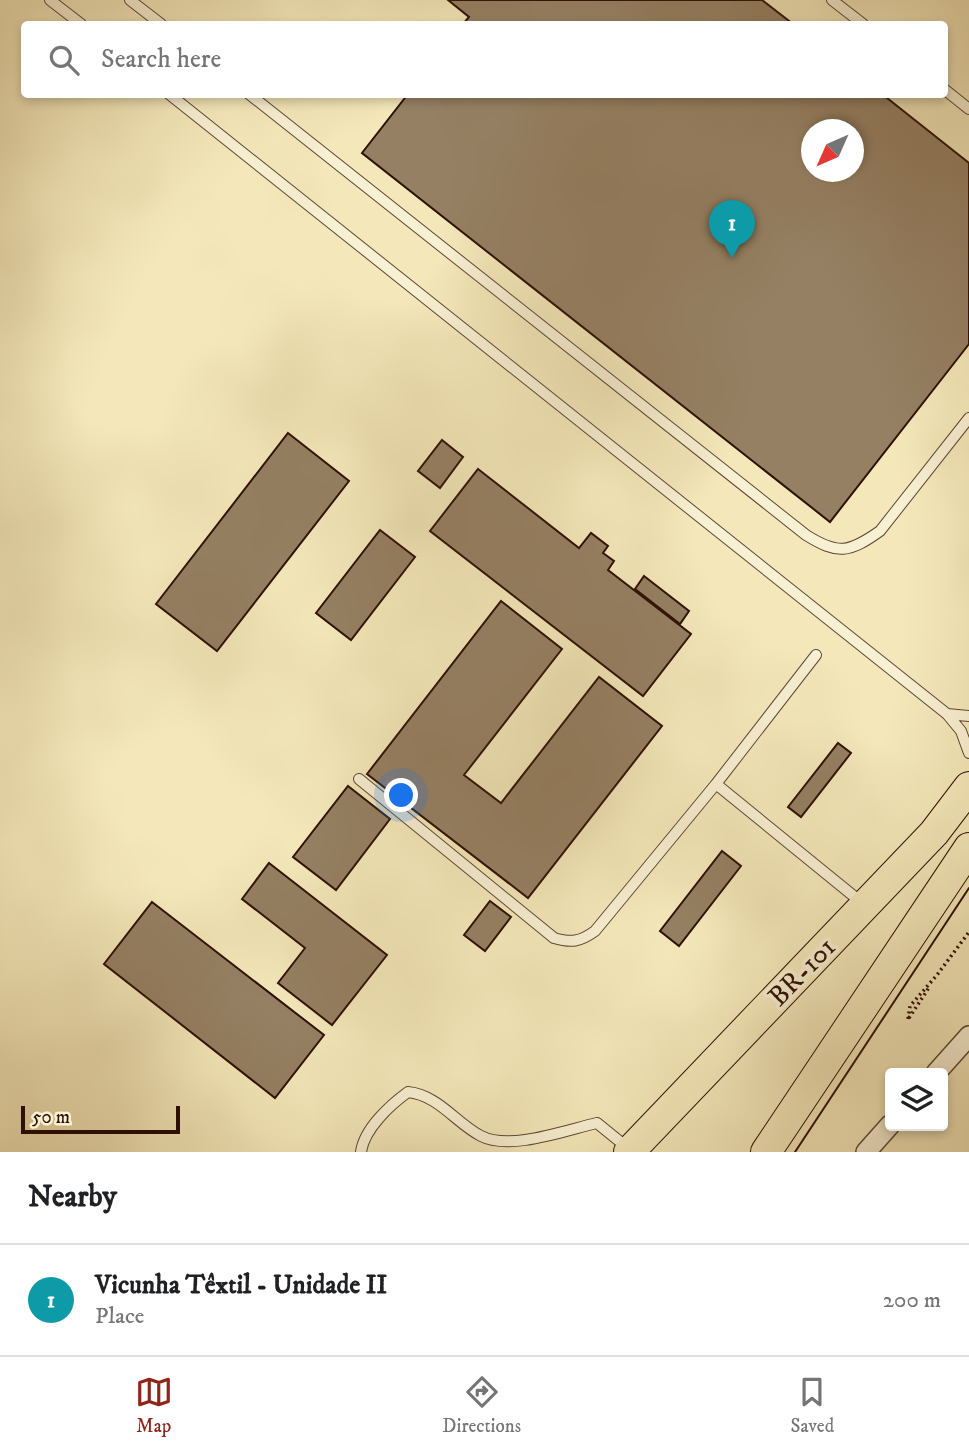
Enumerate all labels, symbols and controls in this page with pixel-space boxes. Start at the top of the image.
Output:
search box [21,21,948,98]
icon: search [45,41,83,79]
text: Search here [101,43,221,76]
north arrow [801,119,864,182]
pin: 1 [709,200,755,258]
your location [384,778,418,812]
street label: BR-101 [761,930,843,1014]
map controls [885,1068,948,1131]
button: layers [885,1068,948,1131]
scale bar [21,1103,180,1135]
text: 50 m [32,1106,70,1129]
text: Nearby [28,1179,117,1216]
text: Vicunha Têxtil - Unidade II [95,1269,387,1302]
text: 1 [47,1286,55,1315]
text: 200 m [883,1286,941,1315]
text: Place [95,1302,144,1331]
tab: Map [135,1373,173,1438]
tab: Directions [442,1373,521,1438]
tab: Saved [791,1373,834,1438]

